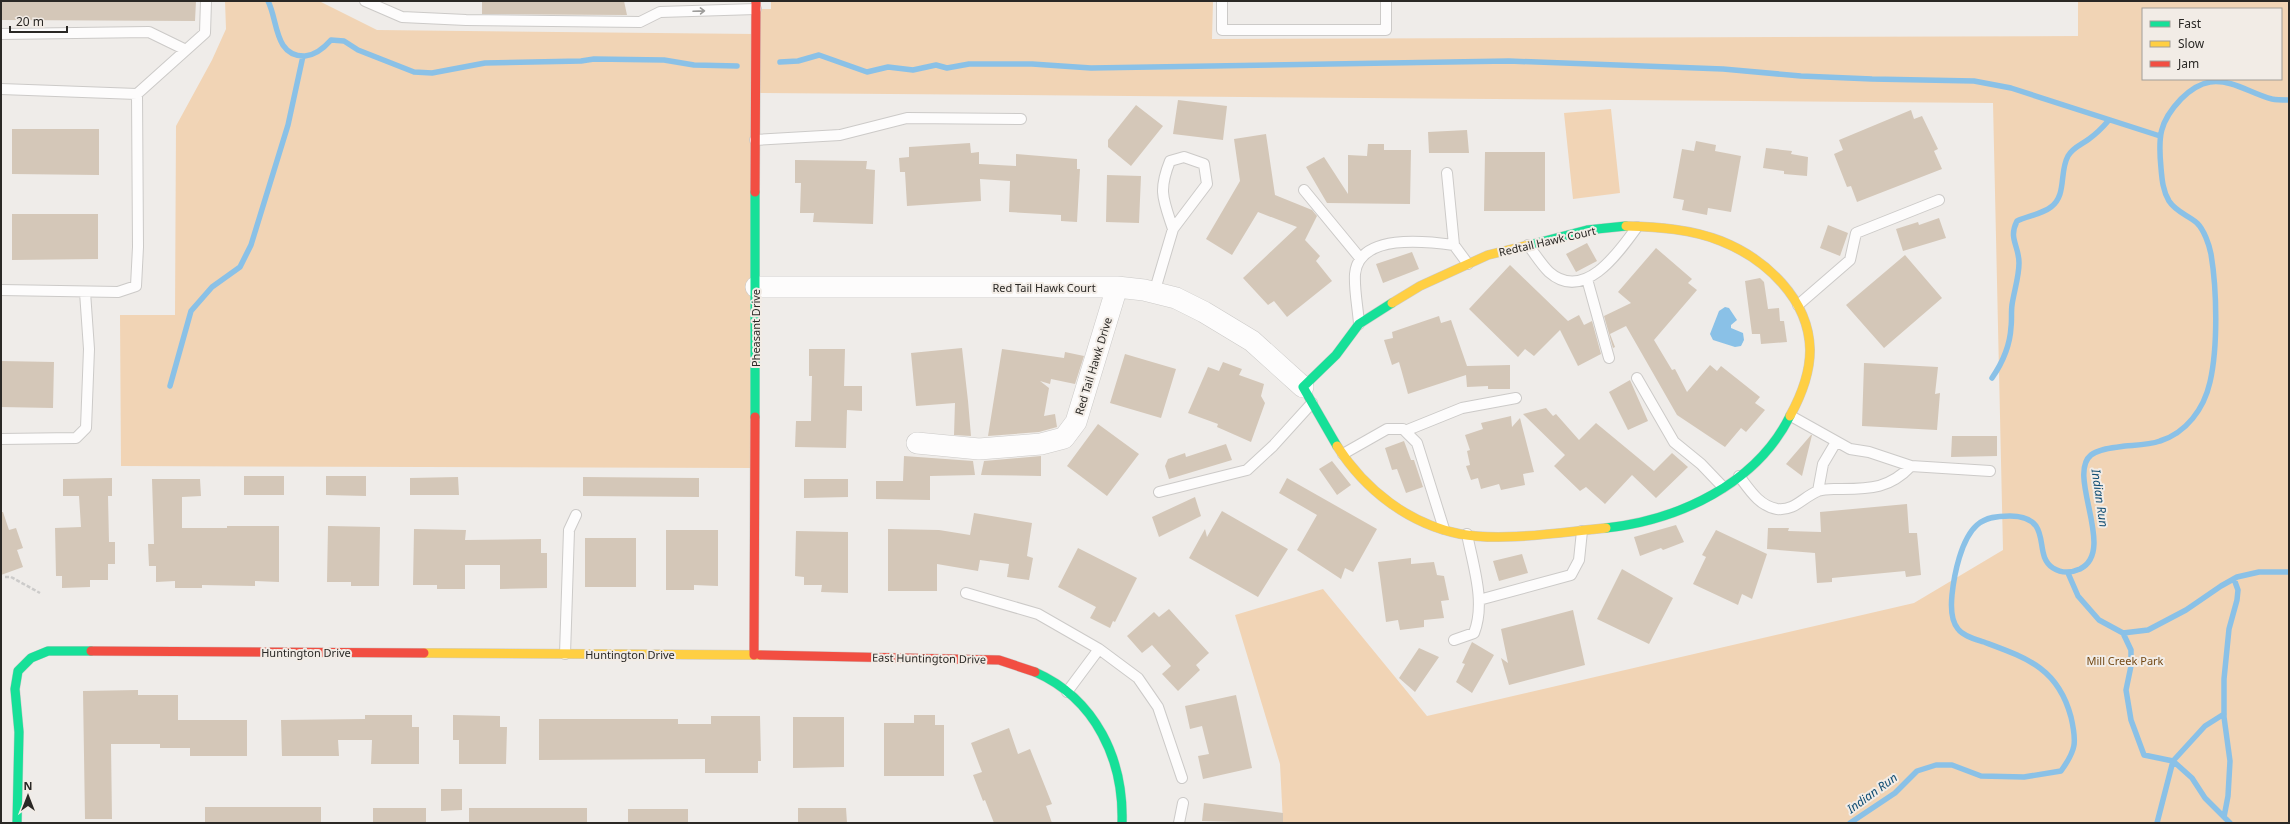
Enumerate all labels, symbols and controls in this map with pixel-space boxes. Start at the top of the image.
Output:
one-way arrow [692,7,705,15]
scale bar [10,8,67,34]
legend [2142,8,2282,80]
text: 20 m [16,13,44,30]
text: Fast [2178,15,2202,32]
text: Slow [2178,35,2205,52]
text: Jam [2177,55,2199,72]
street label: Redtail Hawk Court [1497,223,1597,259]
street label: Red Tail Hawk Court [992,280,1096,295]
street label: Pheasant Drive [748,289,763,367]
street label: Red Tail Hawk Drive [1071,315,1115,417]
water label: Indian Run [2087,467,2112,528]
street label: Huntington Drive [261,645,351,660]
street label: Huntington Drive [585,647,675,662]
street label: East Huntington Drive [872,650,986,666]
park label: Mill Creek Park [2086,653,2164,668]
water label: Indian Run [1843,769,1901,818]
north arrow [8,776,48,816]
text: N [24,778,32,793]

